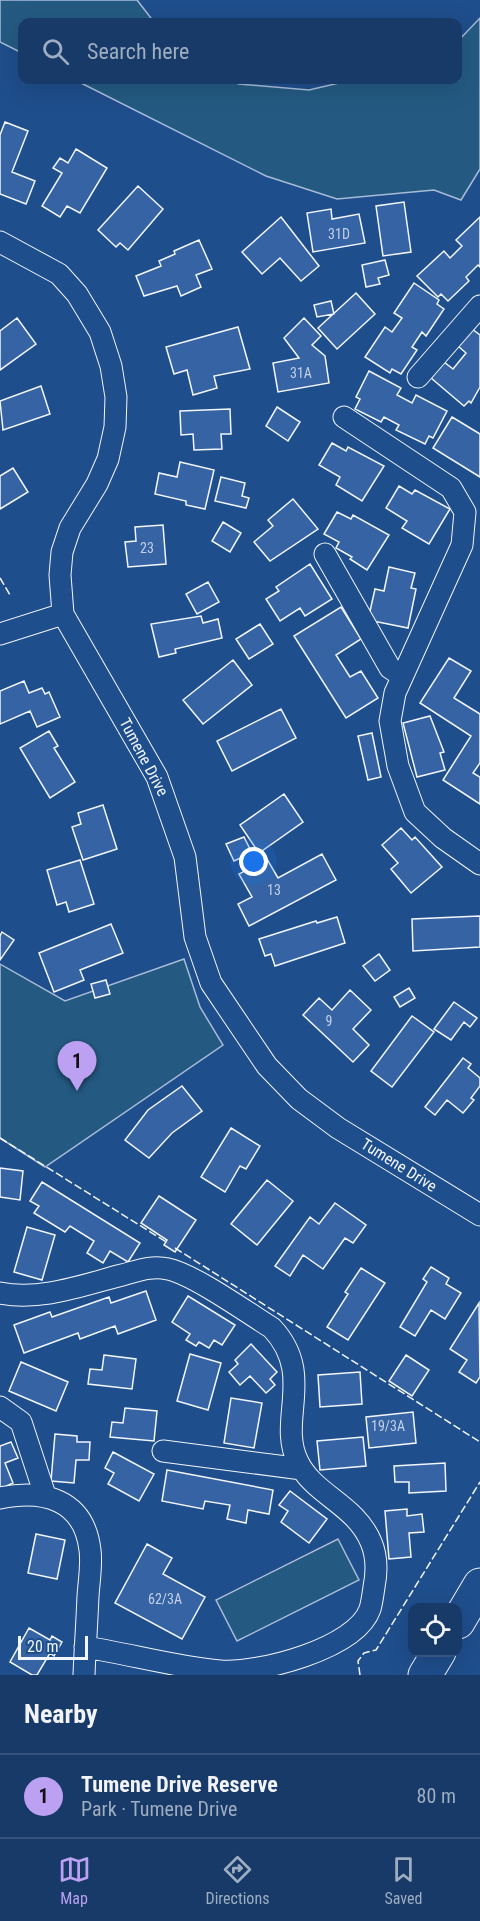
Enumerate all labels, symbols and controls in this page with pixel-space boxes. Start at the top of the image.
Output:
search box [18,18,462,84]
icon: search [39,35,72,68]
text: Search here [87,39,189,64]
house number: 31D [328,226,350,242]
house number: 31A [290,365,312,381]
house number: 23 [140,540,154,556]
street label: Tumene Drive [115,715,173,799]
your location [239,847,268,876]
house number: 13 [267,882,281,898]
house number: 9 [326,1013,332,1029]
pin: 1 [58,1042,97,1091]
street label: Tumene Drive [358,1134,440,1196]
house number: 19/3A [371,1418,405,1434]
house number: 62/3A [148,1591,182,1607]
map controls [408,1603,462,1657]
button: locate [408,1603,462,1657]
scale bar [18,1633,88,1660]
text: 20 m [27,1637,59,1656]
text: Nearby [24,1699,98,1729]
text: Tumene Drive Reserve [81,1772,278,1797]
text: 1 [38,1784,49,1808]
text: 80 m [417,1784,456,1808]
text: Park · Tumene Drive [81,1797,237,1821]
tab: Map [58,1853,91,1908]
tab: Directions [206,1853,269,1908]
tab: Saved [384,1853,422,1908]

